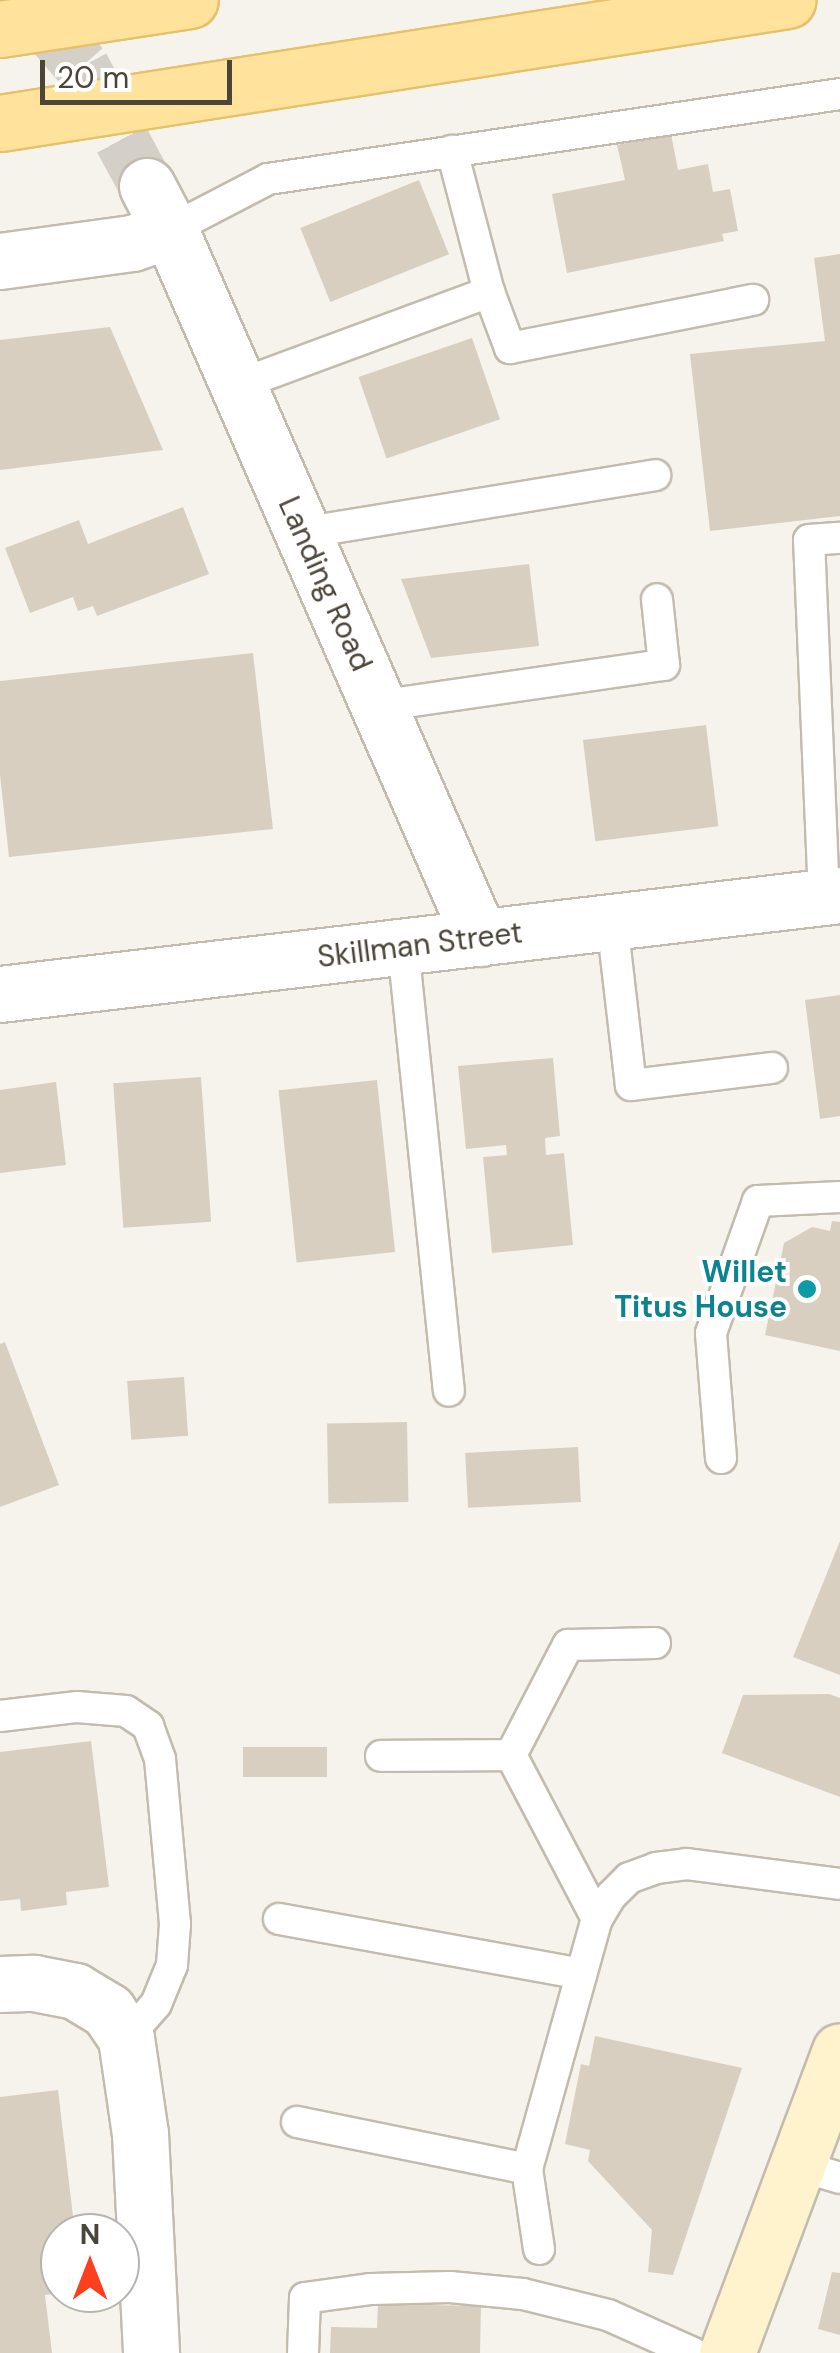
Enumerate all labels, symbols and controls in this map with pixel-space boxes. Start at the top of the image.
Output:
scale bar [45,40,238,102]
text: 20 m [57,58,129,97]
street label: Landing Road [270,491,380,677]
street label: Skillman Street [315,915,525,975]
place label: Willet Titus House [614,1254,787,1324]
marker: Willet Titus House [796,1278,818,1300]
north arrow [40,2213,140,2313]
text: N [80,2216,100,2253]

